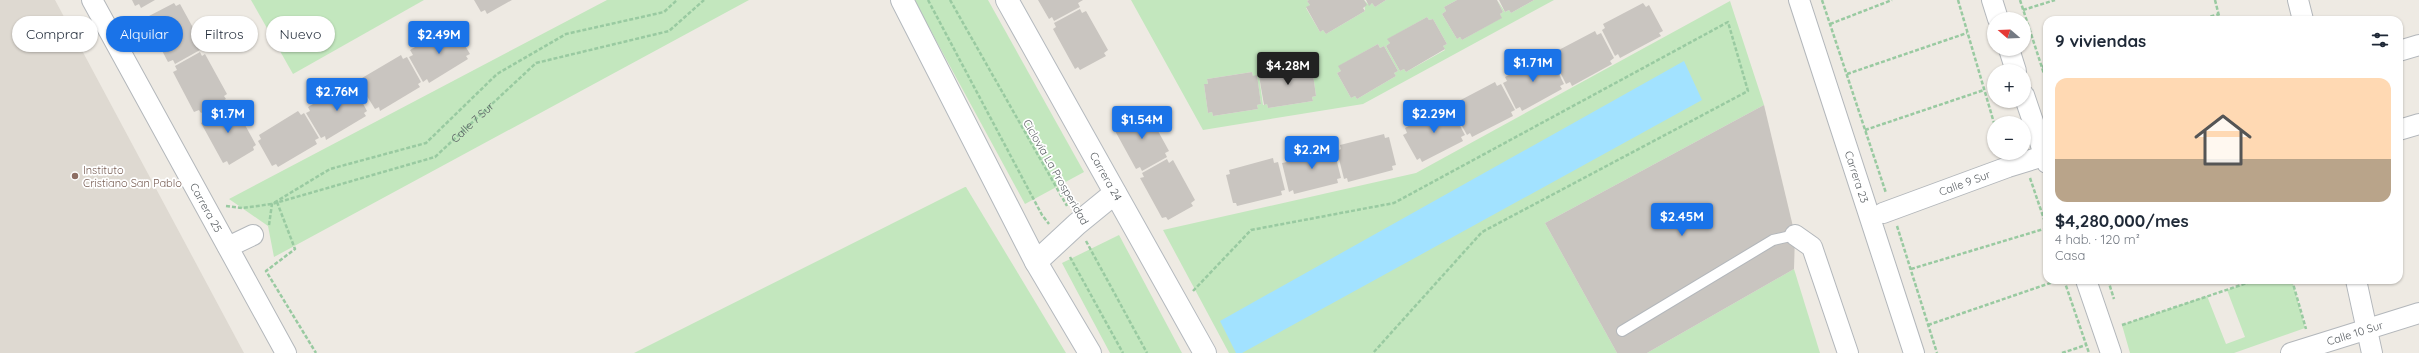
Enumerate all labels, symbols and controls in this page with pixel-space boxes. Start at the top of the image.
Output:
north arrow [1987,12,2031,56]
map controls [1987,12,2031,160]
chip: Comprar [12,16,98,52]
chip: Alquilar [106,16,183,52]
chip: Filtros [191,16,258,52]
chip: Nuevo [266,16,335,52]
pin: $2.49M [406,21,472,55]
text: $2.49M [417,26,461,42]
icon: filters [2369,29,2391,51]
text: 9 viviendas [2055,30,2146,51]
pin: $1.71M [1500,49,1566,83]
pin: $4.28M [1255,52,1321,86]
text: $1.71M [1513,54,1553,70]
text: $4.28M [1266,57,1310,73]
button: + [1987,64,2031,108]
pin: $2.76M [304,78,370,112]
text: $2.76M [316,83,358,99]
street label: Calle 7 Sur [448,98,497,146]
pin: $1.7M [200,100,256,134]
pin: $2.29M [1401,100,1467,134]
icon: home [2187,104,2259,176]
text: $1.7M [211,105,245,121]
text: $2.29M [1412,105,1456,121]
pin: $1.54M [1109,106,1175,140]
text: $1.54M [1121,111,1163,127]
button: − [1987,116,2031,160]
street label: Ciclovía La Prosperidad [1020,117,1092,227]
pin: $2.2M [1284,136,1340,170]
text: $2.2M [1294,141,1330,157]
street label: Carrera 24 [1087,149,1125,203]
street label: Carrera 23 [1842,149,1872,205]
place label: Instituto Cristiano San Pablo [83,163,182,190]
street label: Calle 9 Sur [1937,167,1993,199]
marker: Instituto Cristiano San Pablo [70,171,80,181]
street label: Carrera 25 [187,181,225,235]
pin: $2.45M [1649,203,1715,237]
text: $2.45M [1660,208,1704,224]
text: $4,280,000/mes [2055,210,2189,231]
text: 4 hab. · 120 m² [2055,231,2140,247]
text: Casa [2055,247,2085,263]
street label: Calle 10 Sur [2325,317,2386,348]

